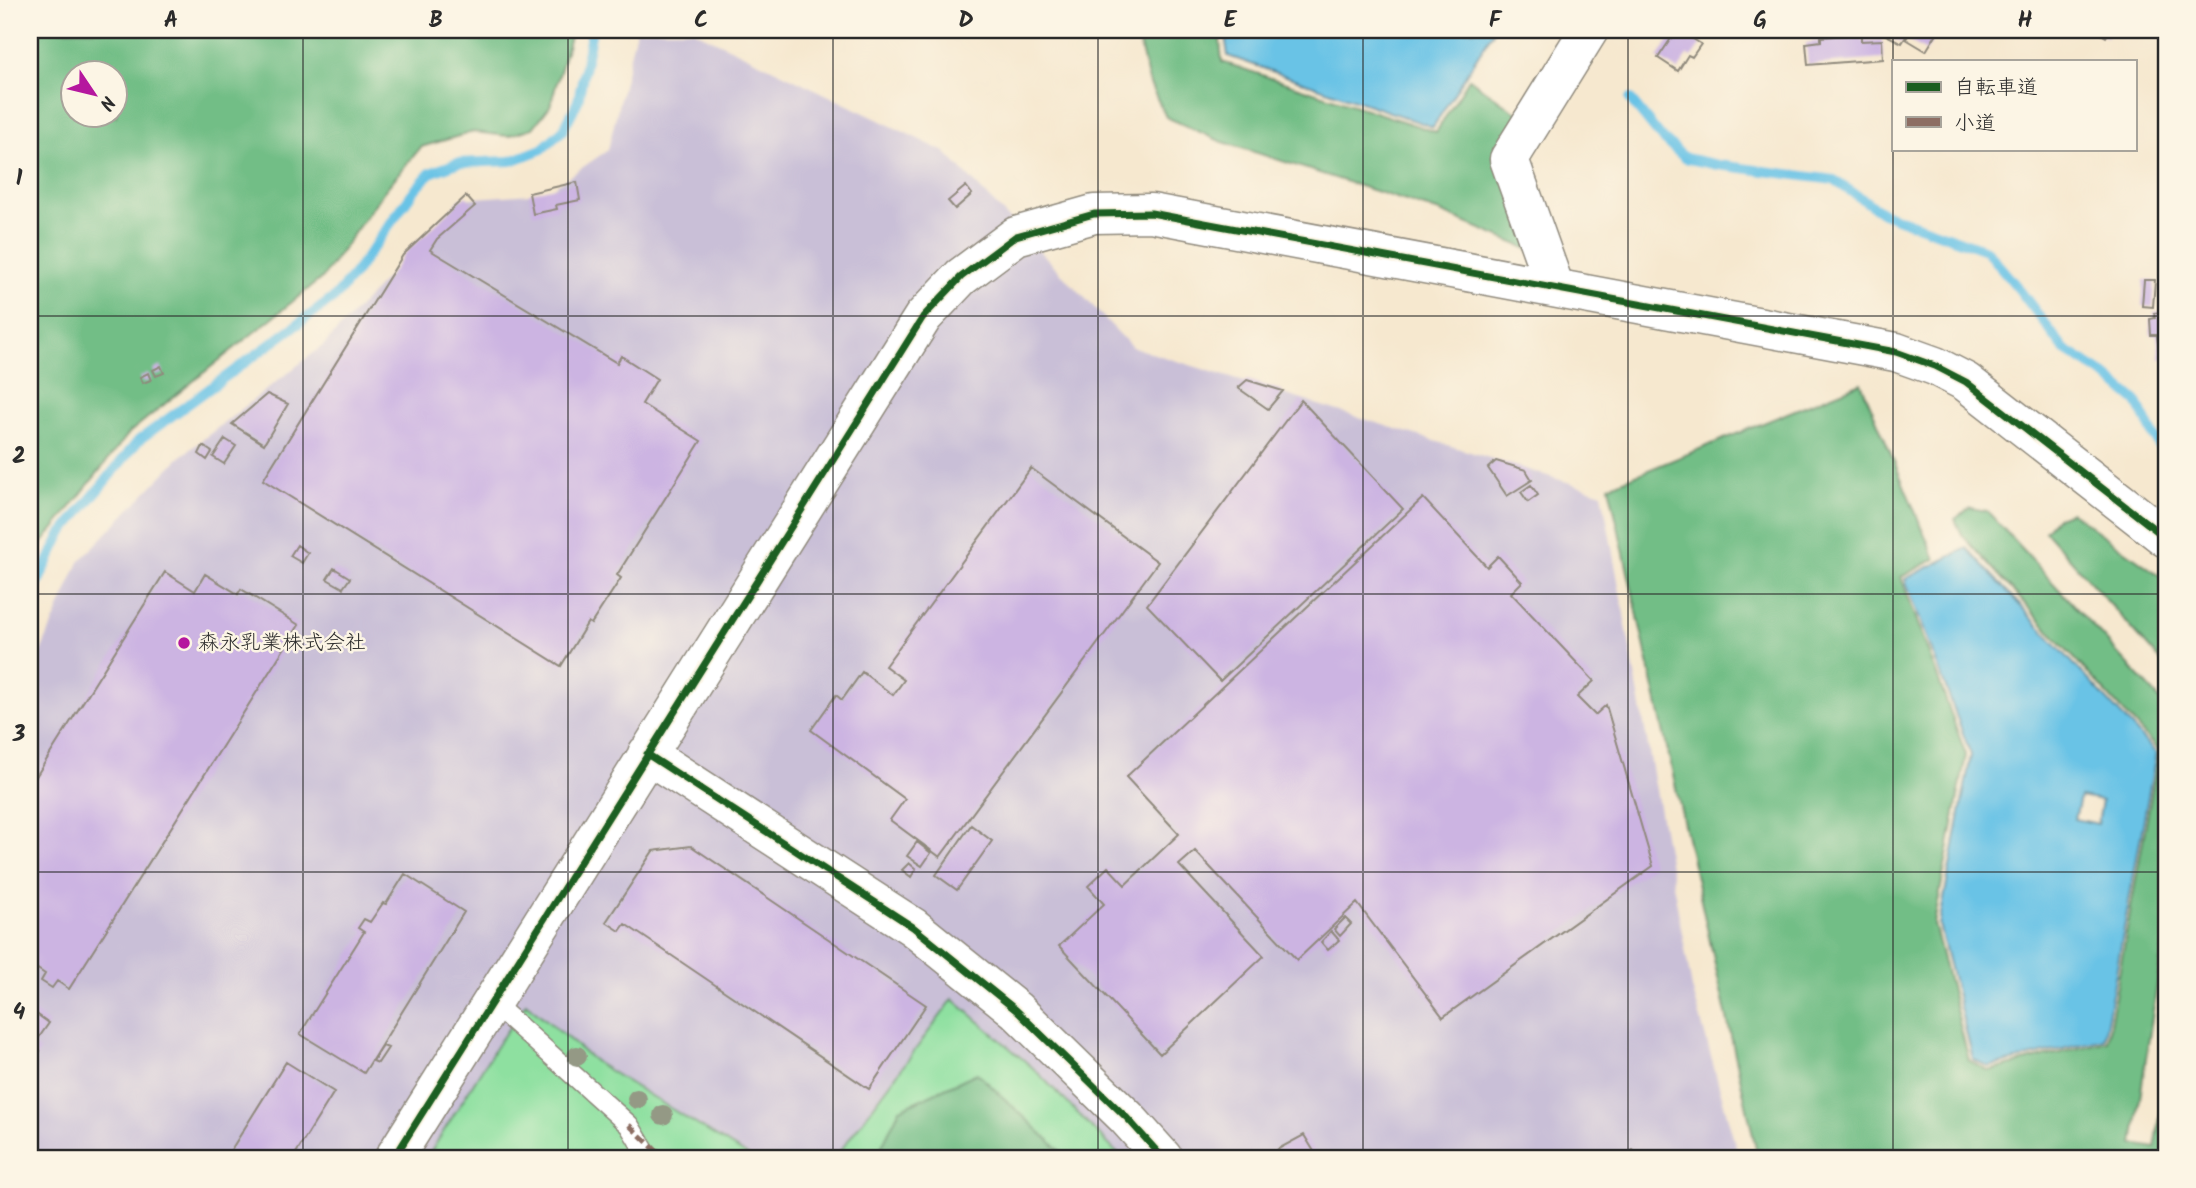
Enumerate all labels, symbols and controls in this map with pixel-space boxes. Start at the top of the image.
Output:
text: A [164,3,178,39]
text: B [429,3,443,39]
text: C [694,3,708,39]
text: D [958,3,974,39]
text: E [1224,3,1238,39]
text: F [1489,3,1503,39]
text: G [1753,3,1767,39]
text: H [2018,3,2033,39]
north arrow [60,60,130,130]
legend [1892,60,2136,150]
text: 自転車道 [1954,72,2038,105]
text: N [91,89,122,116]
text: 小道 [1954,108,1996,141]
text: 1 [16,161,23,197]
text: 2 [12,439,26,475]
place label: 森永乳業株式会社 [198,627,366,660]
marker: 森永乳業株式会社 [176,635,192,651]
text: 3 [12,717,26,753]
text: 4 [13,995,26,1031]

